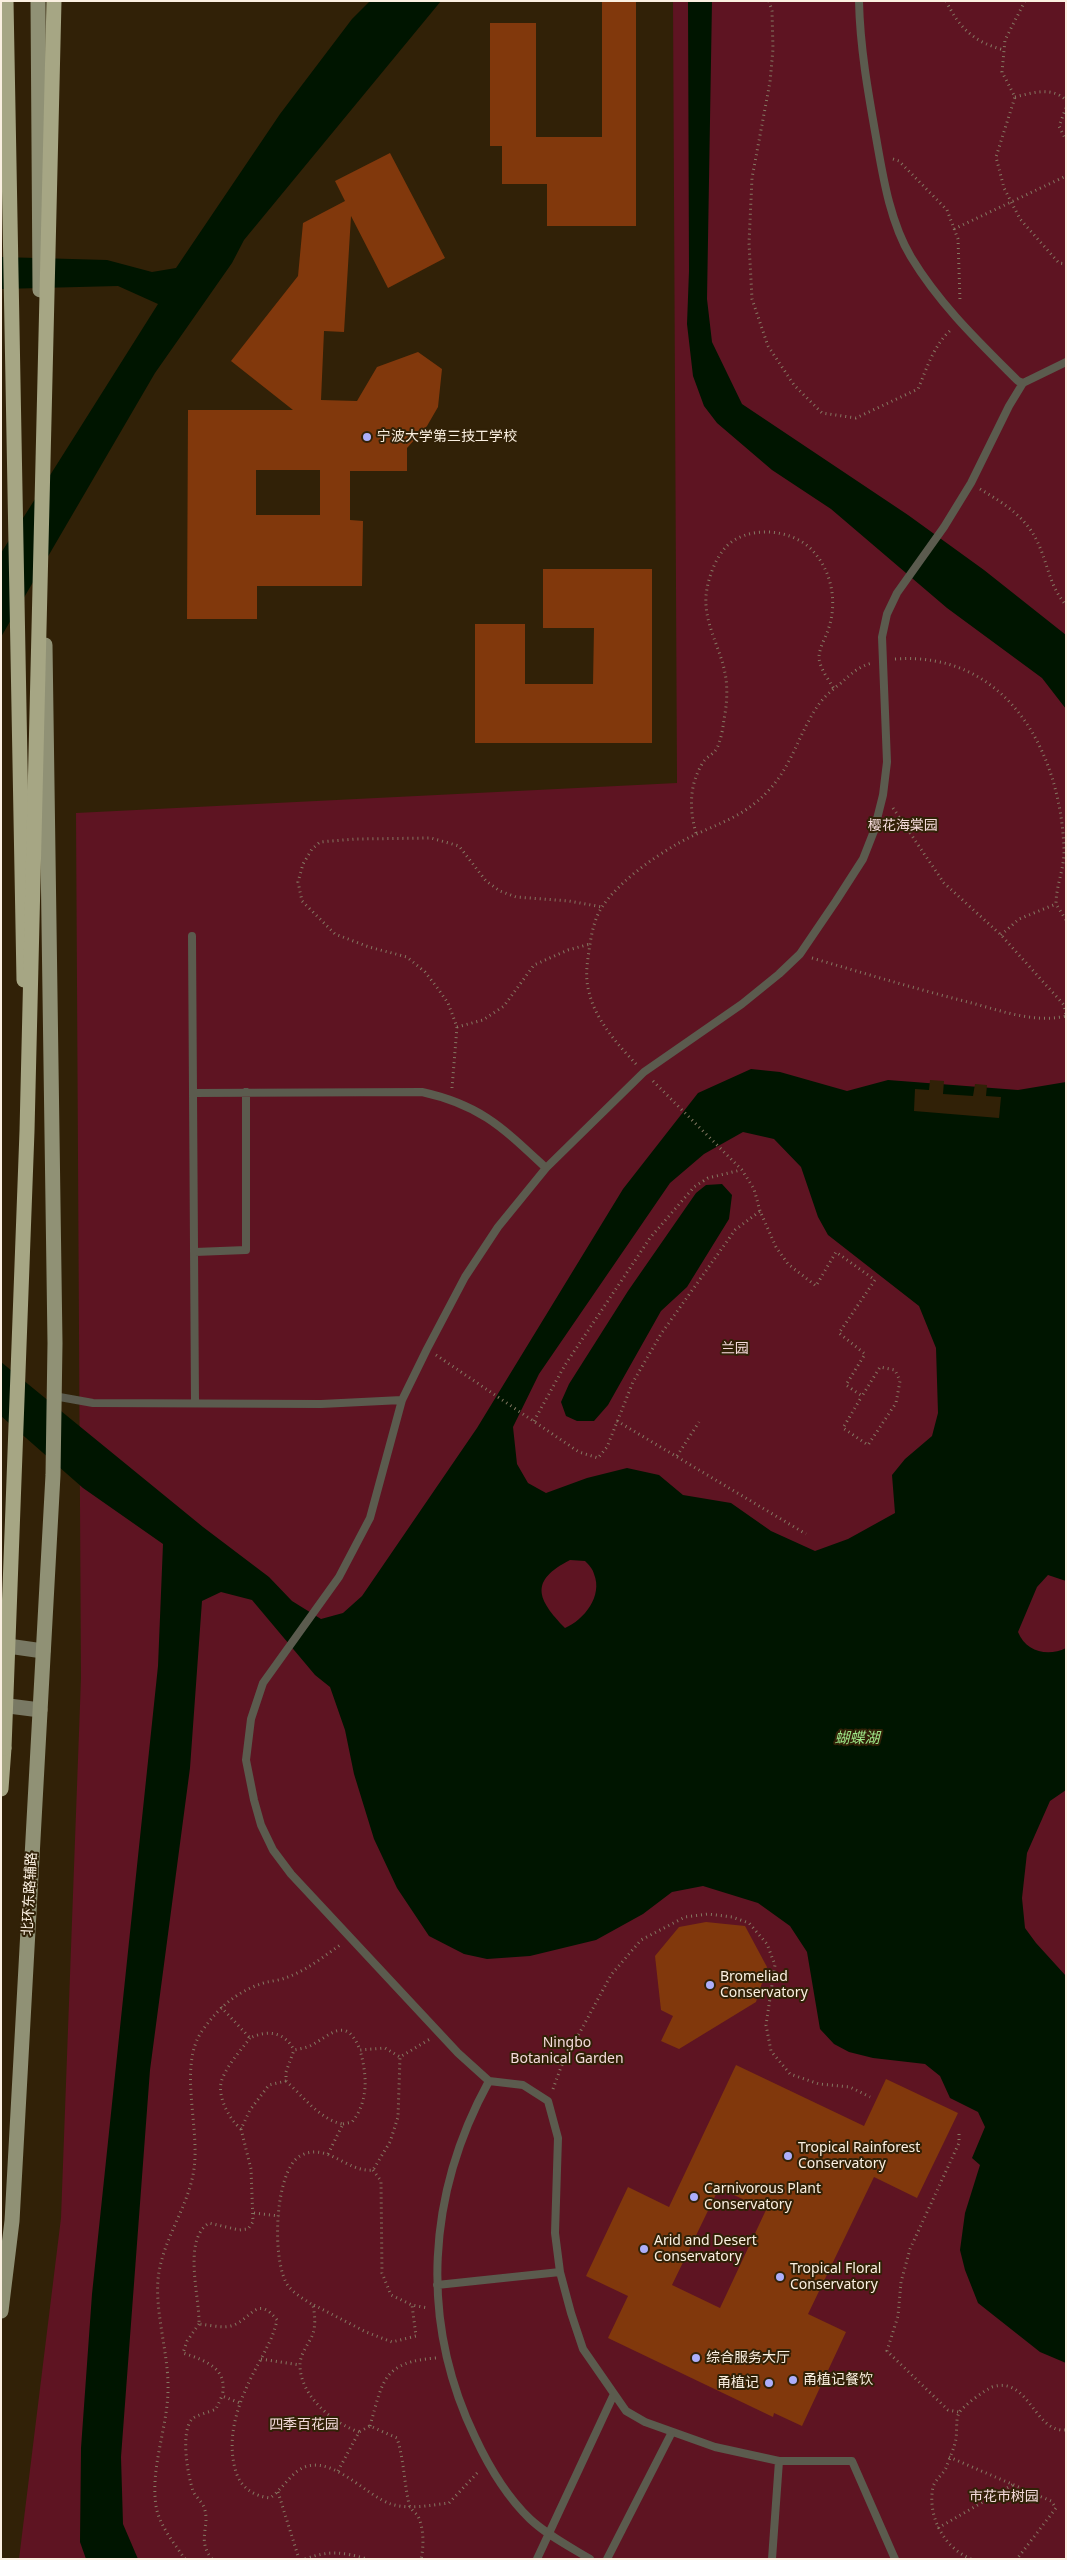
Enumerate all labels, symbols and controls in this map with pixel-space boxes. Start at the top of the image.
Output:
place label: 宁波大学第三技工学校 [377,429,517,445]
marker: 宁波大学第三技工学校 [361,431,373,443]
park label: 樱花海棠园 [868,818,938,834]
park label: 兰园 [721,1341,749,1357]
water label: 蝴蝶湖 [835,1730,879,1748]
street label: 北环东路辅路 [19,1852,41,1936]
place label: Bromeliad Conservatory [720,1969,808,2001]
marker: Bromeliad Conservatory [704,1979,716,1991]
park label: Ningbo Botanical Garden [510,2035,624,2068]
place label: Tropical Rainforest Conservatory [798,2140,920,2172]
marker: Tropical Rainforest Conservatory [782,2150,794,2162]
place label: Carnivorous Plant Conservatory [704,2181,821,2214]
marker: Carnivorous Plant Conservatory [688,2191,700,2203]
place label: Arid and Desert Conservatory [654,2233,757,2266]
marker: Arid and Desert Conservatory [638,2243,650,2255]
place label: Tropical Floral Conservatory [790,2261,881,2294]
marker: Tropical Floral Conservatory [774,2271,786,2283]
place label: 综合服务大厅 [706,2350,790,2366]
marker: 综合服务大厅 [690,2352,702,2364]
place label: 甬植记餐饮 [803,2372,873,2388]
marker: 甬植记餐饮 [787,2374,799,2386]
place label: 甬植记 [717,2375,759,2391]
marker: 甬植记 [763,2377,775,2389]
park label: 四季百花园 [269,2417,339,2433]
park label: 市花市树园 [969,2489,1039,2505]

